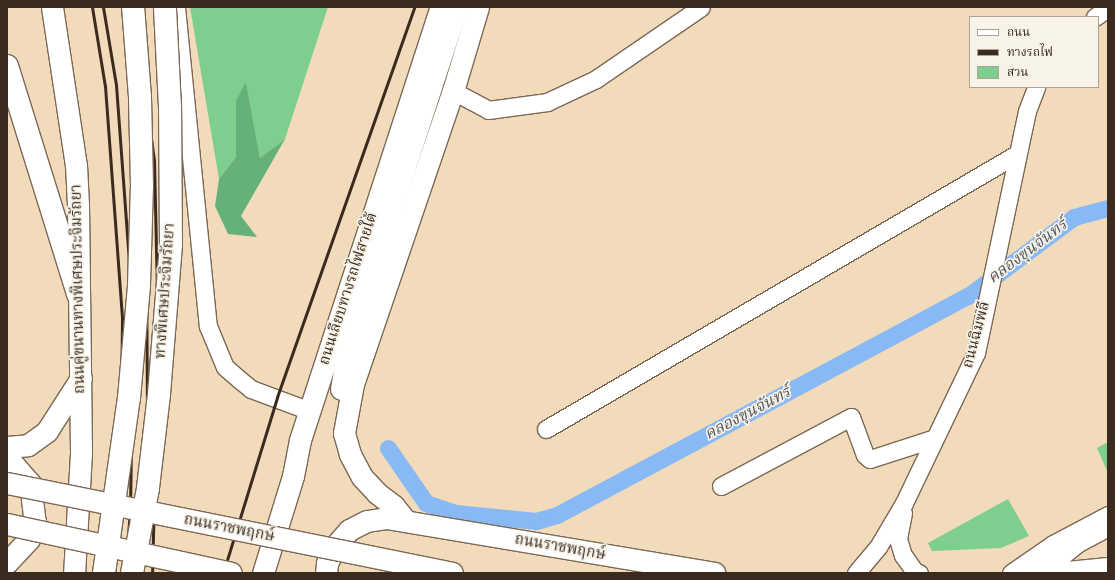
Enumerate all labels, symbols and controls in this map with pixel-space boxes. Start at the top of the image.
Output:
legend [969,16,1099,88]
text: ถนน [1007,25,1030,41]
text: ทางรถไฟ [1007,45,1053,61]
text: สวน [1007,65,1028,81]
street label: ถนนคู่ขนานทางพิเศษประจิมรัถยา [68,184,90,394]
street label: ถนนเลียบทางรถไฟสายใต้ [316,211,382,367]
water label: คลองขุนจันทร์ [984,216,1072,288]
street label: ทางพิเศษประจิมรัถยา [152,222,180,360]
street label: ถนนฉิมพลี [959,300,995,370]
water label: คลองขุนจันทร์ [702,383,794,445]
street label: ถนนราชพฤกษ์ [182,511,276,547]
street label: ถนนราชพฤกษ์ [513,531,607,565]

